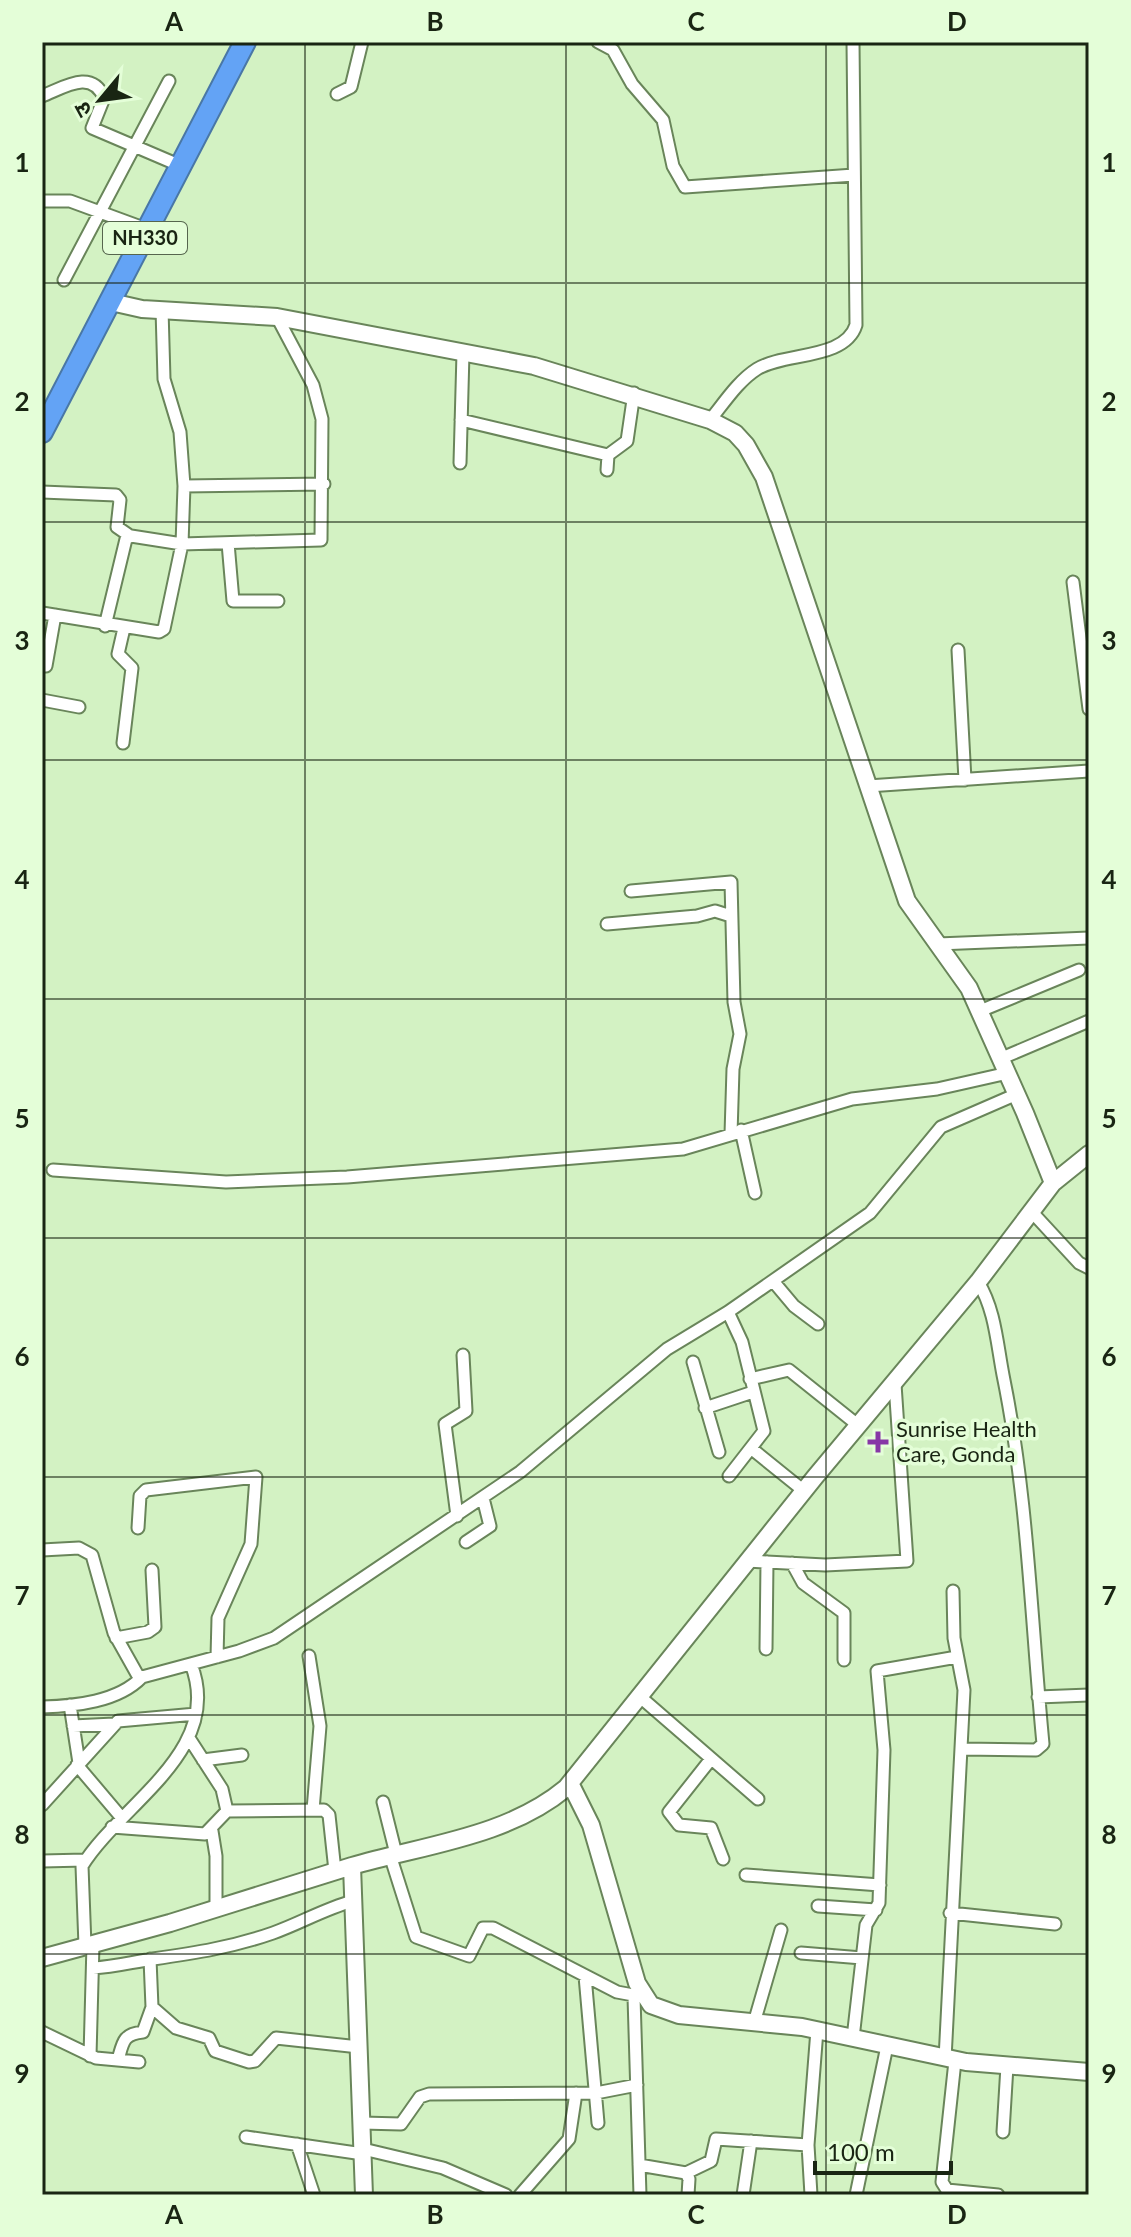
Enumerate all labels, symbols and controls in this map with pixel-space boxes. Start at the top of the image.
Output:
text: A [164,5,184,37]
text: B [426,5,444,37]
text: C [687,5,705,37]
text: D [947,5,967,37]
north arrow [60,60,140,140]
text: उ [67,97,97,122]
text: 1 [14,146,30,178]
text: 1 [1101,146,1117,178]
road number: NH330 [103,222,187,254]
text: 2 [14,385,30,417]
text: 2 [1101,385,1117,417]
text: 3 [14,624,30,656]
text: 3 [1101,624,1117,656]
text: 4 [14,863,30,895]
text: 4 [1101,863,1117,895]
text: 5 [14,1102,30,1134]
text: 5 [1101,1102,1117,1134]
text: 6 [14,1340,30,1372]
text: 6 [1101,1340,1117,1372]
place label: Sunrise Health Care, Gonda [896,1415,1037,1467]
marker: Sunrise Health Care, Gonda [867,1431,889,1453]
text: 7 [14,1579,30,1611]
text: 7 [1101,1579,1117,1611]
text: 8 [14,1818,30,1850]
text: 8 [1101,1818,1117,1850]
text: 9 [14,2057,30,2089]
text: 9 [1101,2057,1117,2089]
scale bar [815,2125,951,2175]
text: 100 m [827,2137,895,2166]
text: A [164,2198,184,2230]
text: B [426,2198,444,2230]
text: C [687,2198,705,2230]
text: D [947,2198,967,2230]

